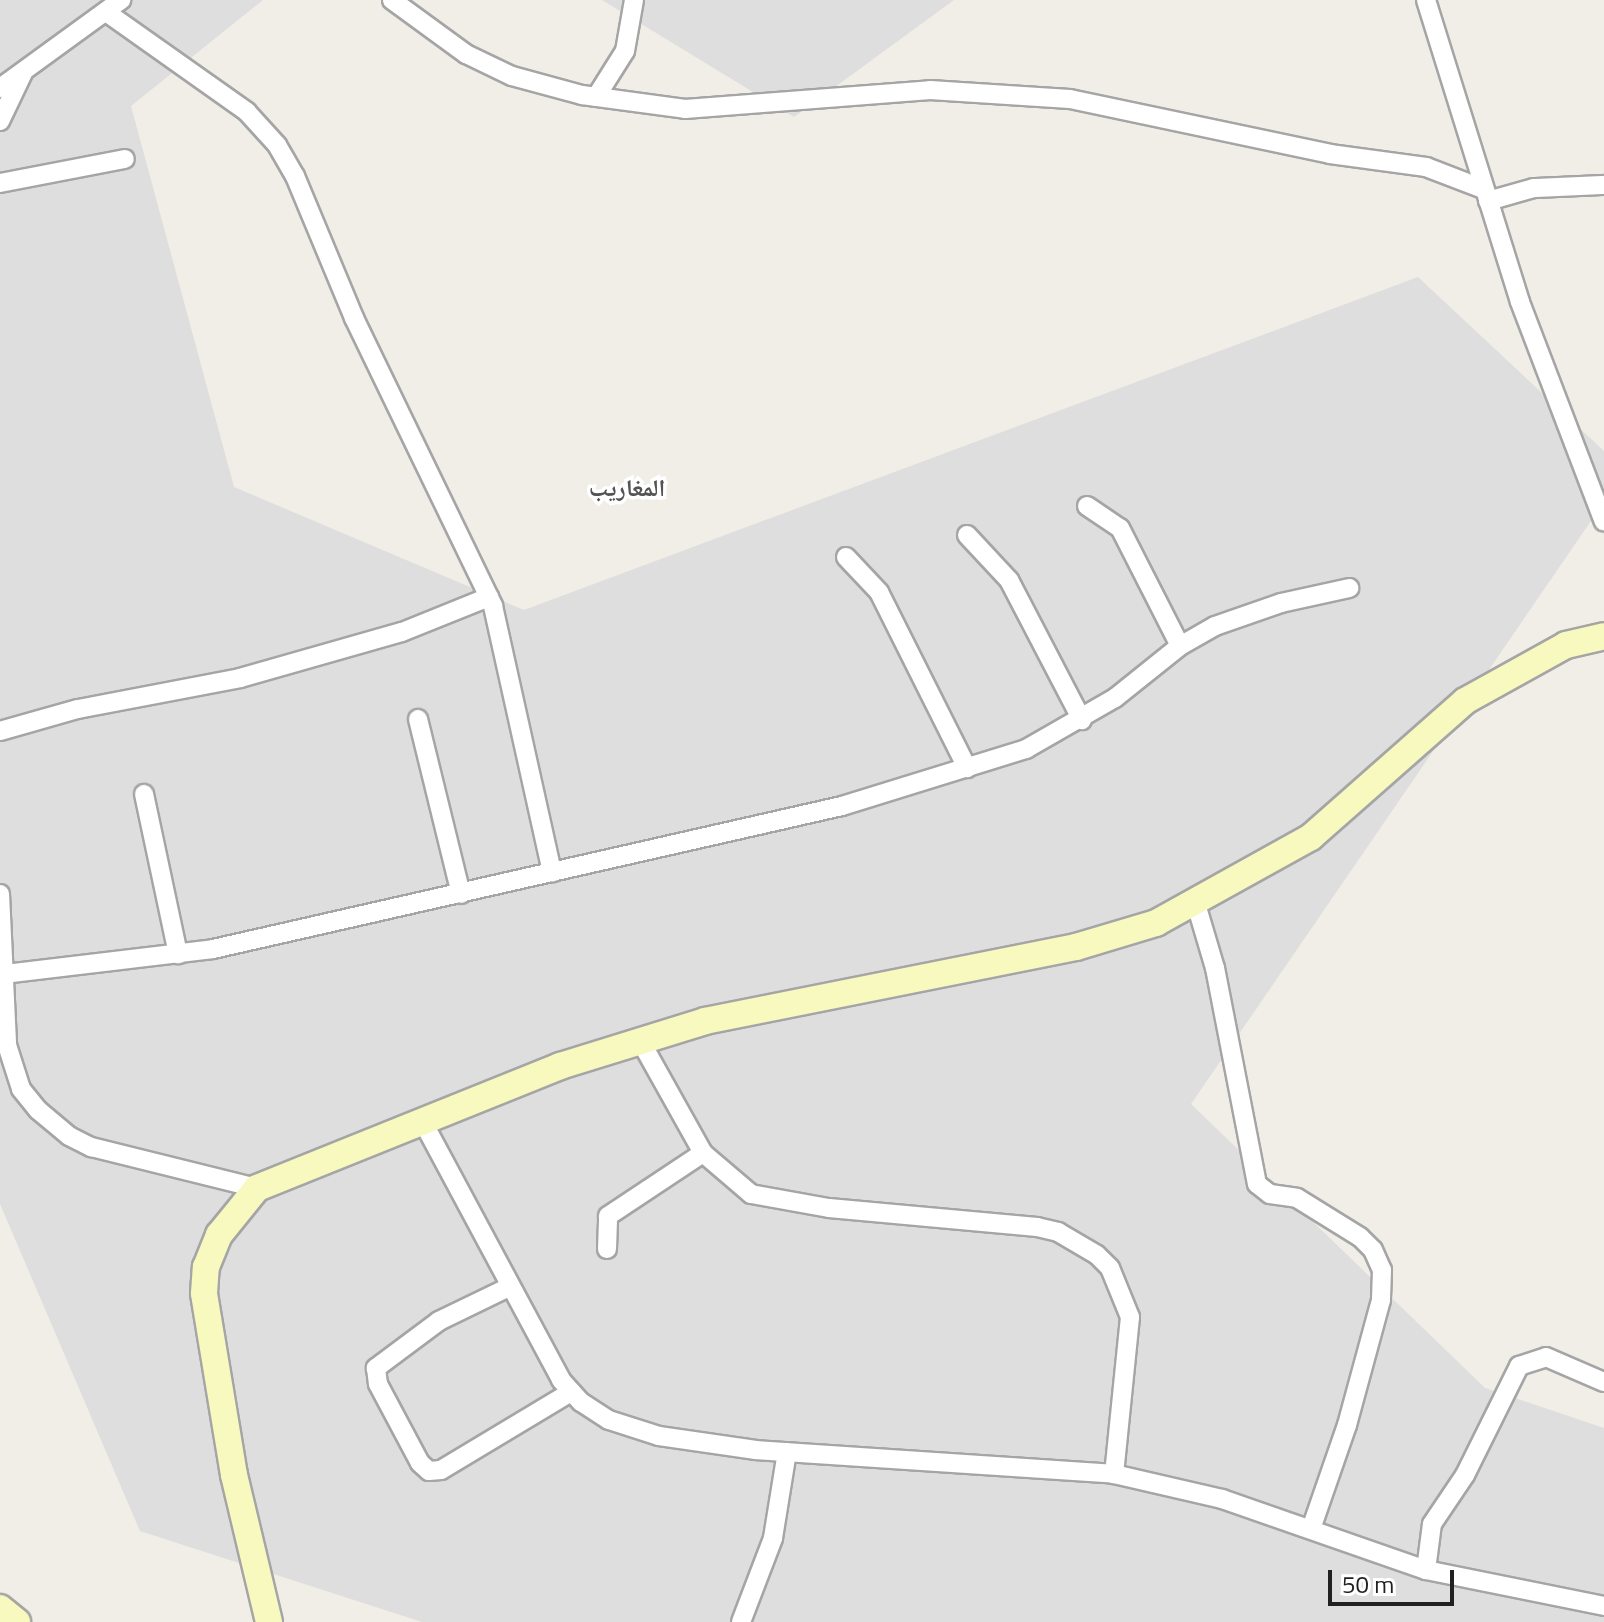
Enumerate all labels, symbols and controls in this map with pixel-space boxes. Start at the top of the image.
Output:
district label: المغاريب [589,474,665,502]
scale bar [1332,1554,1458,1604]
text: 50 m [1342,1566,1394,1602]

